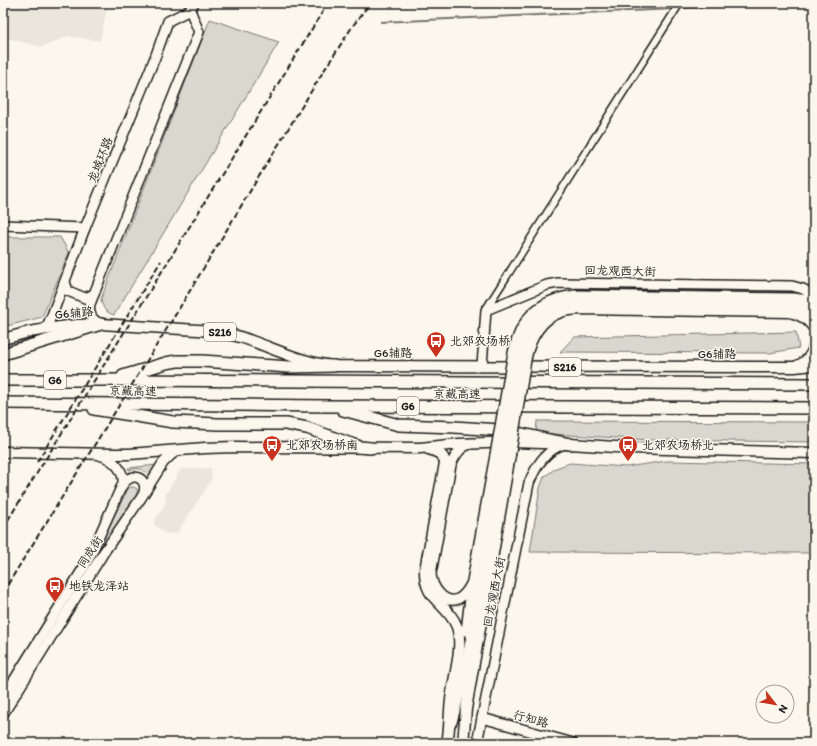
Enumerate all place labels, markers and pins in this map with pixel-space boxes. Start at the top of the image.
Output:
bus stop icon: 北郊农场桥 [425,330,447,358]
place label: 北郊农场桥 [450,334,511,348]
bus stop icon: 北郊农场桥南 [261,434,283,462]
bus stop icon: 北郊农场桥北 [617,434,639,462]
place label: 北郊农场桥南 [286,438,358,452]
place label: 北郊农场桥北 [642,438,714,452]
bus stop icon: 地铁龙泽站 [44,575,66,603]
place label: 地铁龙泽站 [69,579,129,593]

